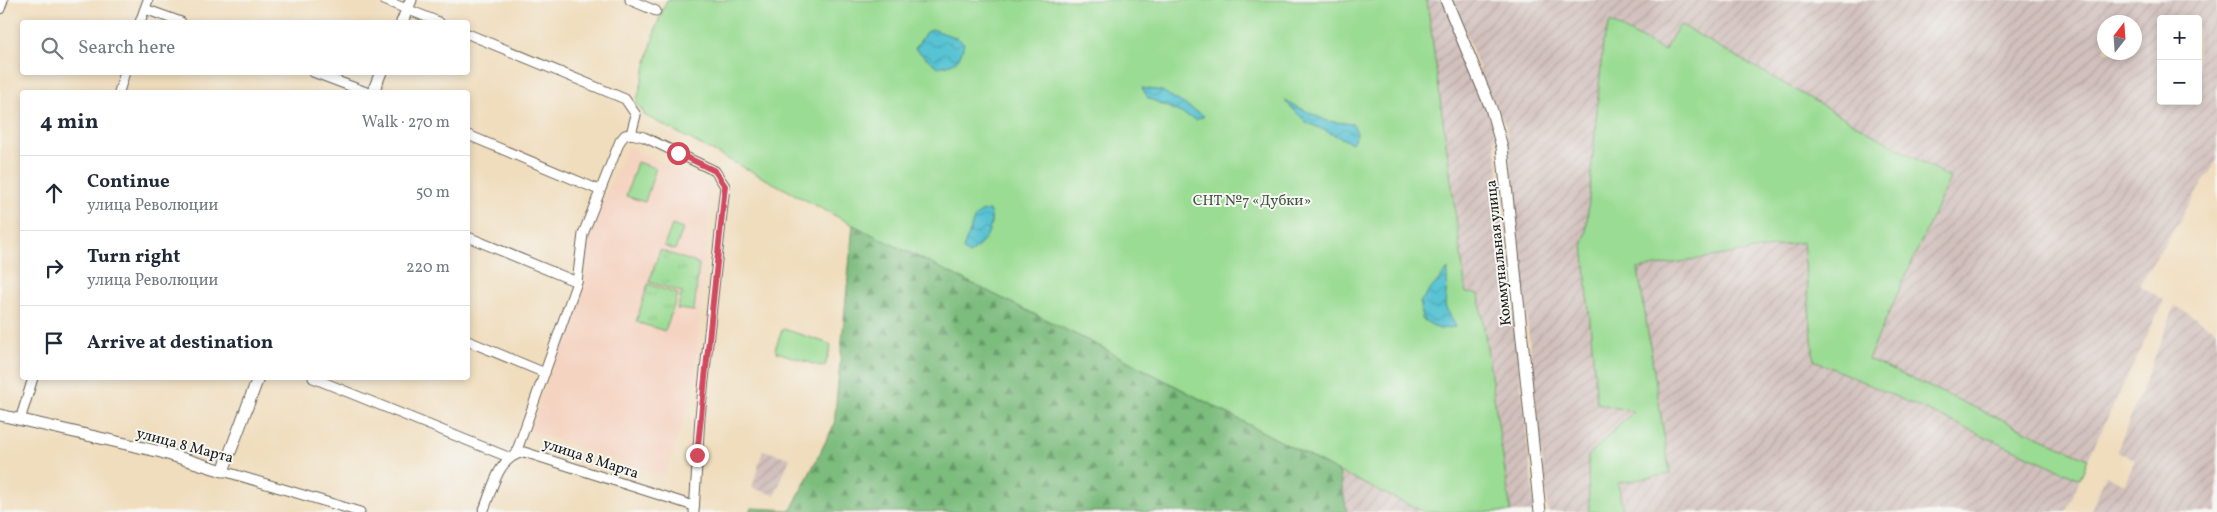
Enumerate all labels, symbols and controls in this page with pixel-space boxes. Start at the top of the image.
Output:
north arrow [2097,15,2142,60]
map controls [2157,15,2202,105]
button: + [2157,15,2202,60]
search box [20,20,470,75]
icon: search [38,34,66,62]
text: Search here [78,35,175,61]
button: − [2157,60,2202,105]
text: 4 min [40,108,99,137]
text: Walk · 270 m [362,112,450,134]
route start [667,142,690,165]
text: Continue [87,169,170,195]
icon: ahead [40,179,68,207]
street label: Коммунальная улица [1481,179,1518,327]
text: 50 m [416,182,450,204]
park label: СНТ №7 «Дубки» [1193,191,1311,212]
text: улица Революции [87,195,218,217]
text: Turn right [87,244,180,270]
icon: right [40,254,68,282]
text: 220 m [406,257,450,279]
text: улица Революции [87,270,218,292]
icon: arrive [40,329,68,357]
text: Arrive at destination [87,330,273,356]
street label: улица 8 Марта [134,423,236,470]
street label: улица 8 Марта [540,434,641,485]
route end [686,444,709,467]

